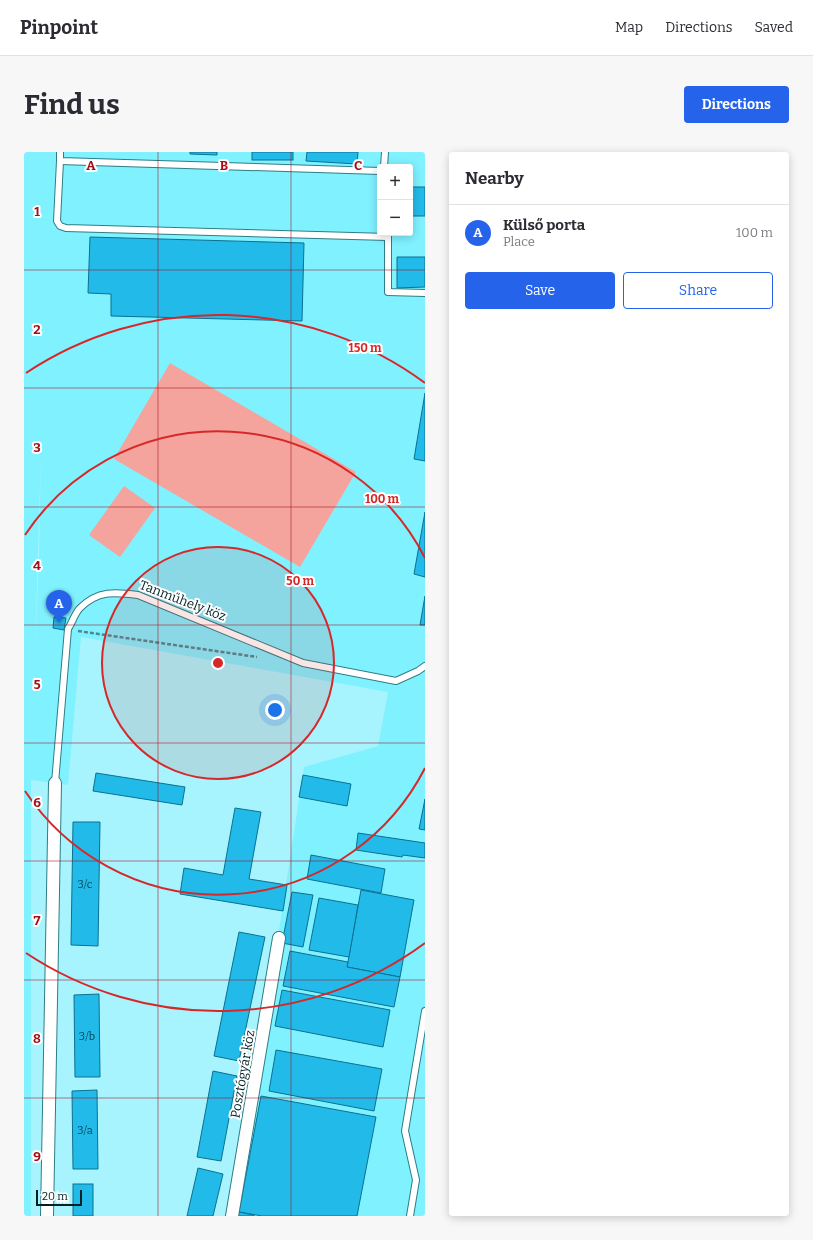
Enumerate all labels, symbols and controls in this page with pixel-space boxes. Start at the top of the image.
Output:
text: Pinpoint [20,16,98,39]
text: Map [615,19,643,36]
text: Directions [665,19,733,36]
text: Saved [755,19,793,36]
button: Directions [684,86,789,123]
text: Find us [24,88,120,121]
text: A [86,158,96,173]
text: B [220,158,228,173]
text: C [354,158,362,173]
map controls [377,164,413,236]
button: + [377,164,413,200]
text: Nearby [465,168,524,189]
button: − [377,200,413,236]
text: 1 [34,204,40,219]
text: Külső porta [503,216,585,234]
text: A [473,225,483,240]
text: 100 m [736,225,773,240]
text: Place [503,234,535,249]
button: Save [465,272,615,309]
button: Share [623,272,773,309]
text: 2 [33,322,41,337]
text: 150 m [349,341,382,355]
text: 3 [33,440,41,455]
text: 100 m [365,492,400,506]
text: 4 [33,558,41,573]
text: 50 m [286,574,314,588]
street label: Tanműhely köz [137,577,228,624]
pin: A [46,590,72,623]
centre of rings [211,656,225,670]
text: 5 [33,677,41,692]
your location [265,700,285,720]
text: 6 [33,795,41,810]
house number: 3/c [78,878,93,891]
text: 7 [34,913,41,928]
street label: Posztógyár köz [227,1029,258,1119]
house number: 3/b [79,1030,95,1043]
text: 8 [33,1031,41,1046]
house number: 3/a [77,1124,93,1137]
text: 9 [33,1149,41,1164]
scale bar [36,1188,82,1207]
text: 20 m [42,1190,68,1203]

